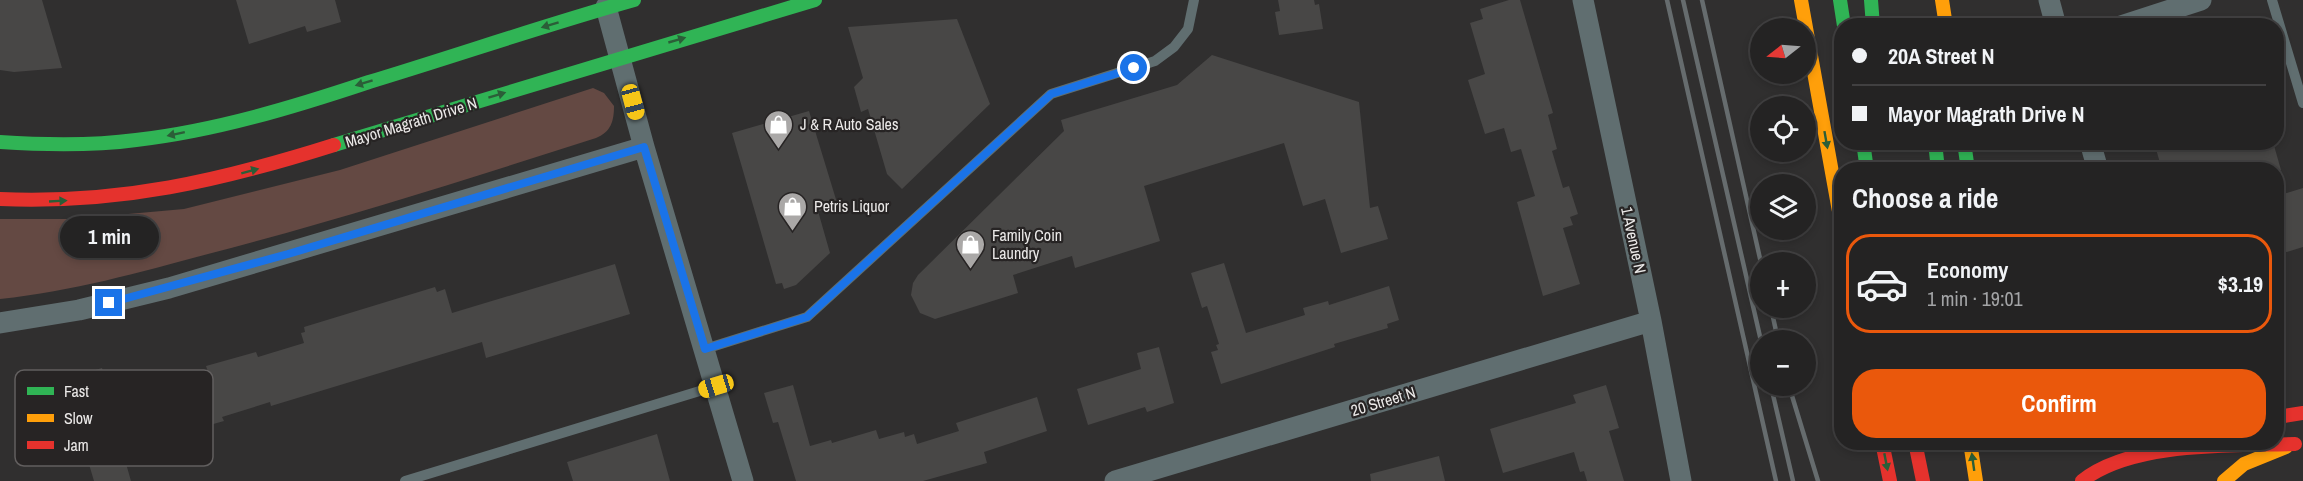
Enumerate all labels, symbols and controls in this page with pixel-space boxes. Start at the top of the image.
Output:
north arrow [1750,18,1816,84]
map controls [1750,18,1816,396]
one-way arrow [541,21,559,30]
one-way arrow [668,35,686,44]
text: 20A Street N [1888,41,1995,71]
route start [1120,54,1147,81]
one-way arrow [355,79,373,88]
car [620,82,646,122]
one-way arrow [488,90,506,99]
street label: Mayor Magrath Drive N [343,92,479,152]
button: locate [1750,96,1816,162]
text: Mayor Magrath Drive N [1888,99,2084,129]
shop icon: J & R Auto Sales [763,108,795,150]
place label: J & R Auto Sales [800,113,898,135]
one-way arrow [167,129,185,139]
one-way arrow [1822,131,1831,150]
one-way arrow [241,165,260,175]
button: layers [1750,174,1816,240]
text: Choose a ride [1852,180,1998,216]
shop icon: Petris Liquor [777,190,809,232]
place label: Petris Liquor [814,195,890,217]
one-way arrow [49,196,68,205]
street label: 1 Avenue N [1616,205,1652,275]
callout: 1 min [60,216,158,258]
text: 1 min [88,223,131,250]
place label: Family Coin Laundry [992,224,1062,264]
shop icon: Family Coin Laundry [955,228,987,270]
button: + [1750,252,1816,318]
text: Economy [1927,255,2008,285]
icon: car [1855,257,1909,311]
text: $3.19 [2218,269,2263,299]
text: 1 min · 19:01 [1927,285,2023,312]
route end [95,289,122,316]
button: − [1750,330,1816,396]
button: Confirm [1852,369,2266,438]
legend [15,370,213,466]
car [696,372,736,400]
text: Fast [64,380,89,402]
street label: 20 Street N [1348,381,1418,421]
text: Slow [64,407,93,429]
text: Jam [64,434,89,456]
one-way arrow [1882,452,1891,471]
one-way arrow [1969,452,1978,471]

